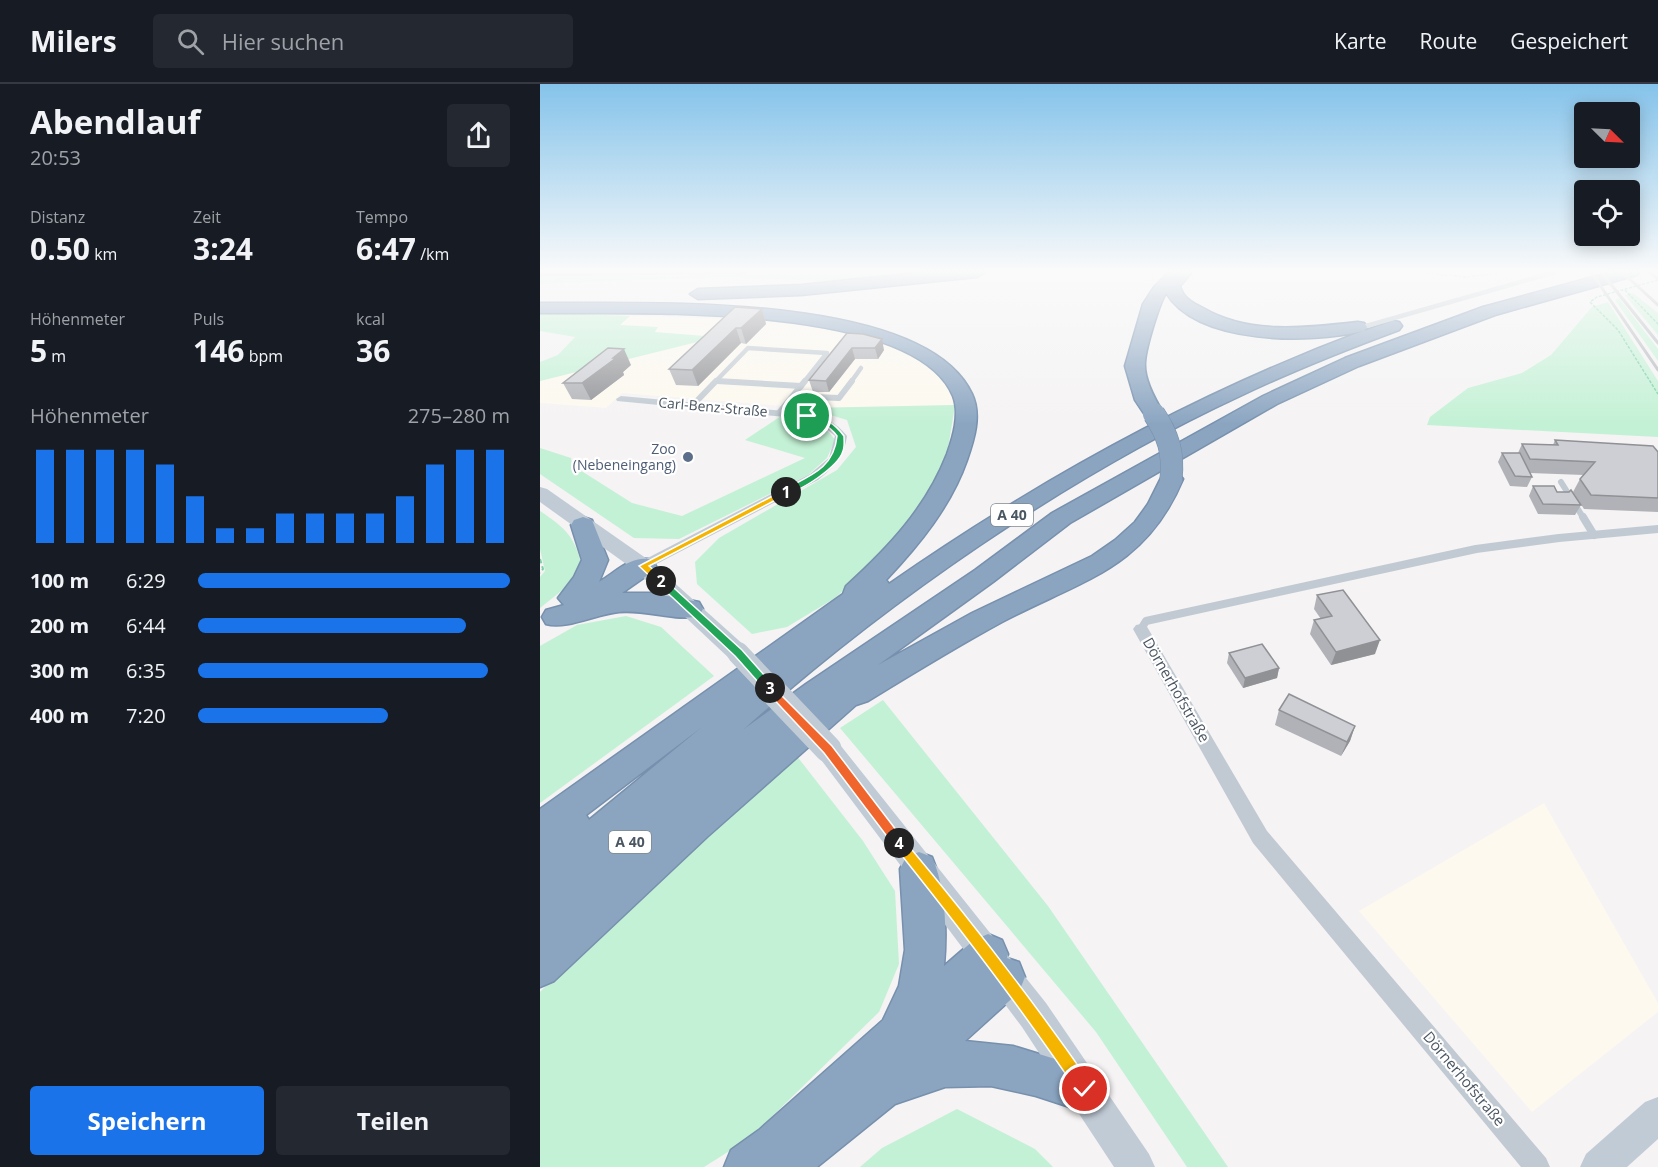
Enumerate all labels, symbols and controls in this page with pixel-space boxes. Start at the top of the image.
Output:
search box [153,14,573,68]
text: Milers [30,22,117,60]
icon: search [174,25,207,58]
text: Hier suchen [222,26,344,56]
text: Karte [1334,27,1386,55]
text: Route [1419,27,1477,55]
text: Gespeichert [1510,27,1628,55]
text: Abendlauf [30,99,200,144]
north arrow [1574,102,1640,168]
map controls [1574,102,1640,246]
button: share [447,104,510,167]
text: 20:53 [30,144,81,171]
button: locate [1574,180,1640,246]
text: Distanz [30,206,85,228]
text: Zeit [193,206,221,228]
text: Tempo [356,206,408,228]
text: 0.50 [30,228,90,269]
text: 3:24 [193,228,253,269]
text: 6:47 [356,228,416,269]
text: km [90,243,117,265]
text: /km [416,243,449,265]
text: Höhenmeter [30,308,125,330]
text: Puls [193,308,224,330]
text: kcal [356,308,385,330]
text: 5 [30,330,47,371]
text: 146 [193,330,244,371]
text: 36 [356,330,390,371]
text: m [47,345,66,367]
text: bpm [244,345,283,367]
pin [781,390,832,441]
street label: Carl-Benz-Straße [658,392,769,421]
icon: arrive [790,399,823,432]
text: Höhenmeter [30,402,149,429]
text: 275–280 m [408,402,510,429]
place label: Zoo (Nebeneingang) [573,439,676,474]
marker: Zoo (Nebeneingang) [681,450,695,464]
pin: 1 [771,477,801,507]
text: 1 [781,481,791,503]
road number: A 40 [991,504,1033,526]
pin: 2 [646,566,676,596]
text: 100 m [30,567,89,594]
text: 6:29 [126,567,166,594]
text: 2 [656,570,666,592]
text: 200 m [30,612,89,639]
text: 6:44 [126,612,166,639]
street label: Dörnerhofstraße [1139,633,1215,746]
text: 300 m [30,657,89,684]
text: 6:35 [126,657,166,684]
pin: 3 [755,673,785,703]
text: 3 [765,677,775,699]
text: 400 m [30,702,89,729]
text: 7:20 [126,702,166,729]
pin: 4 [884,828,914,858]
road number: A 40 [609,831,651,853]
text: 4 [894,832,904,854]
street label: Dörnerhofstraße [1419,1027,1510,1130]
pin [1059,1063,1110,1114]
icon: check [1068,1072,1101,1105]
button: Speichern [30,1086,264,1155]
button: Teilen [276,1086,510,1155]

